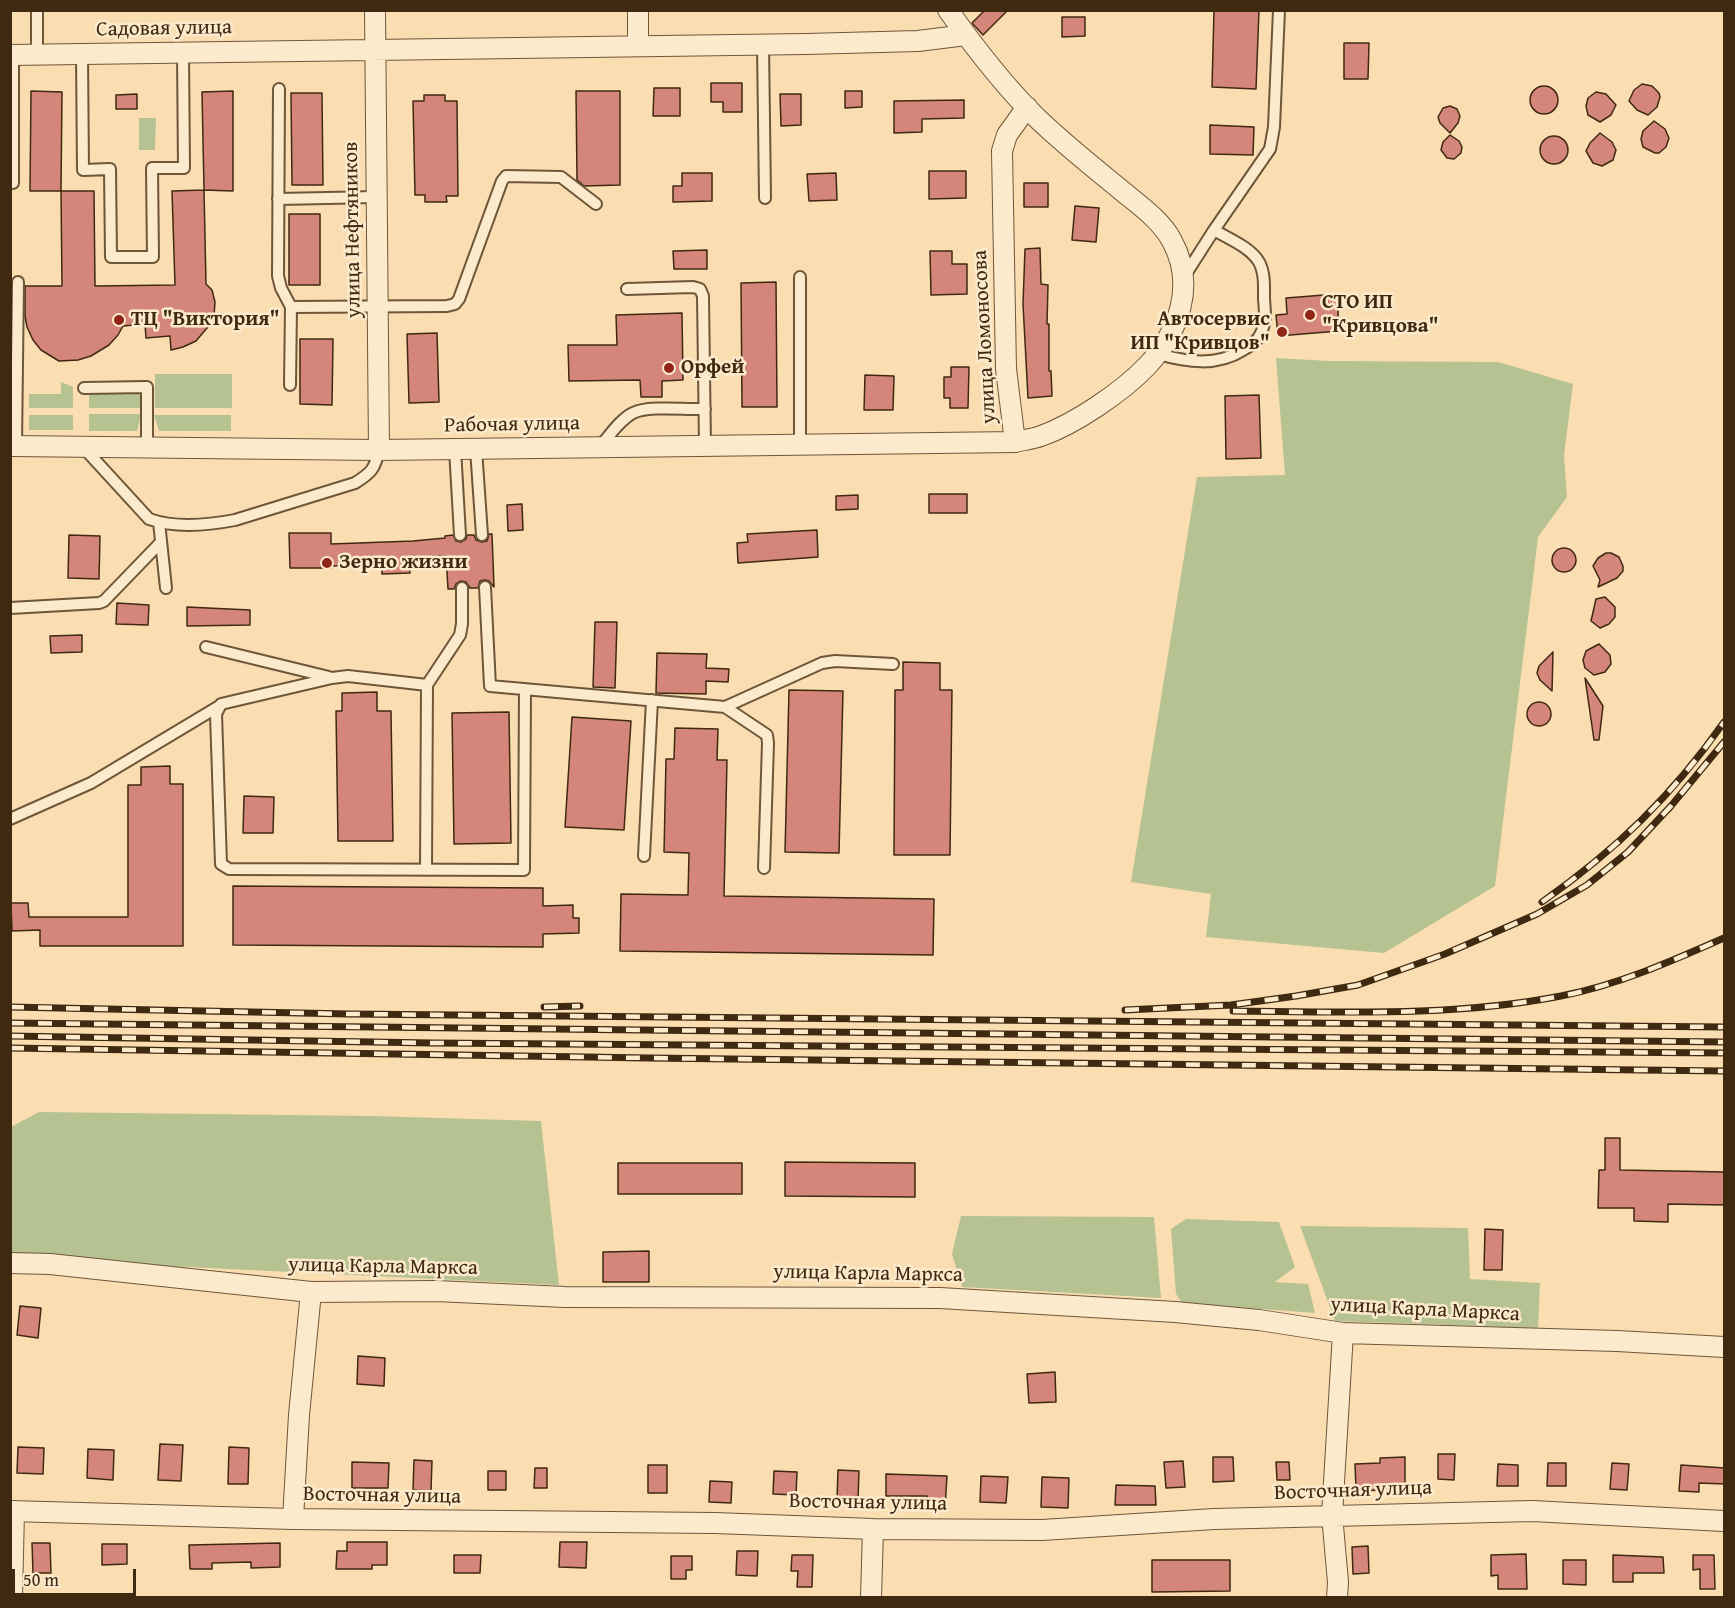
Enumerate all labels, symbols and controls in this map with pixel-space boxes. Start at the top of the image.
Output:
street label: Садовая улица [96,15,232,43]
street label: улица Нефтяников [339,142,367,318]
street label: улица Ломоносова [968,249,1002,425]
place label: СТО ИП "Кривцова" [1322,290,1439,340]
place label: ТЦ "Виктория" [131,307,280,333]
place label: Автосервис ИП "Кривцов" [1130,307,1270,357]
marker: СТО ИП "Кривцова" [1303,308,1317,322]
marker: ТЦ "Виктория" [112,313,126,327]
marker: Автосервис ИП "Кривцов" [1275,325,1289,339]
place label: Орфей [681,355,744,381]
marker: Орфей [662,361,676,375]
street label: Рабочая улица [444,411,580,439]
place label: Зерно жизни [339,550,468,576]
marker: Зерно жизни [320,556,334,570]
street label: улица Карла Маркса [288,1253,478,1281]
street label: улица Карла Маркса [773,1260,963,1288]
street label: улица Карла Маркса [1330,1292,1520,1328]
street label: Восточная улица [1274,1476,1432,1506]
street label: Восточная улица [303,1482,461,1510]
street label: Восточная улица [789,1489,947,1517]
scale bar [15,1557,140,1595]
text: 50 m [23,1566,59,1593]

